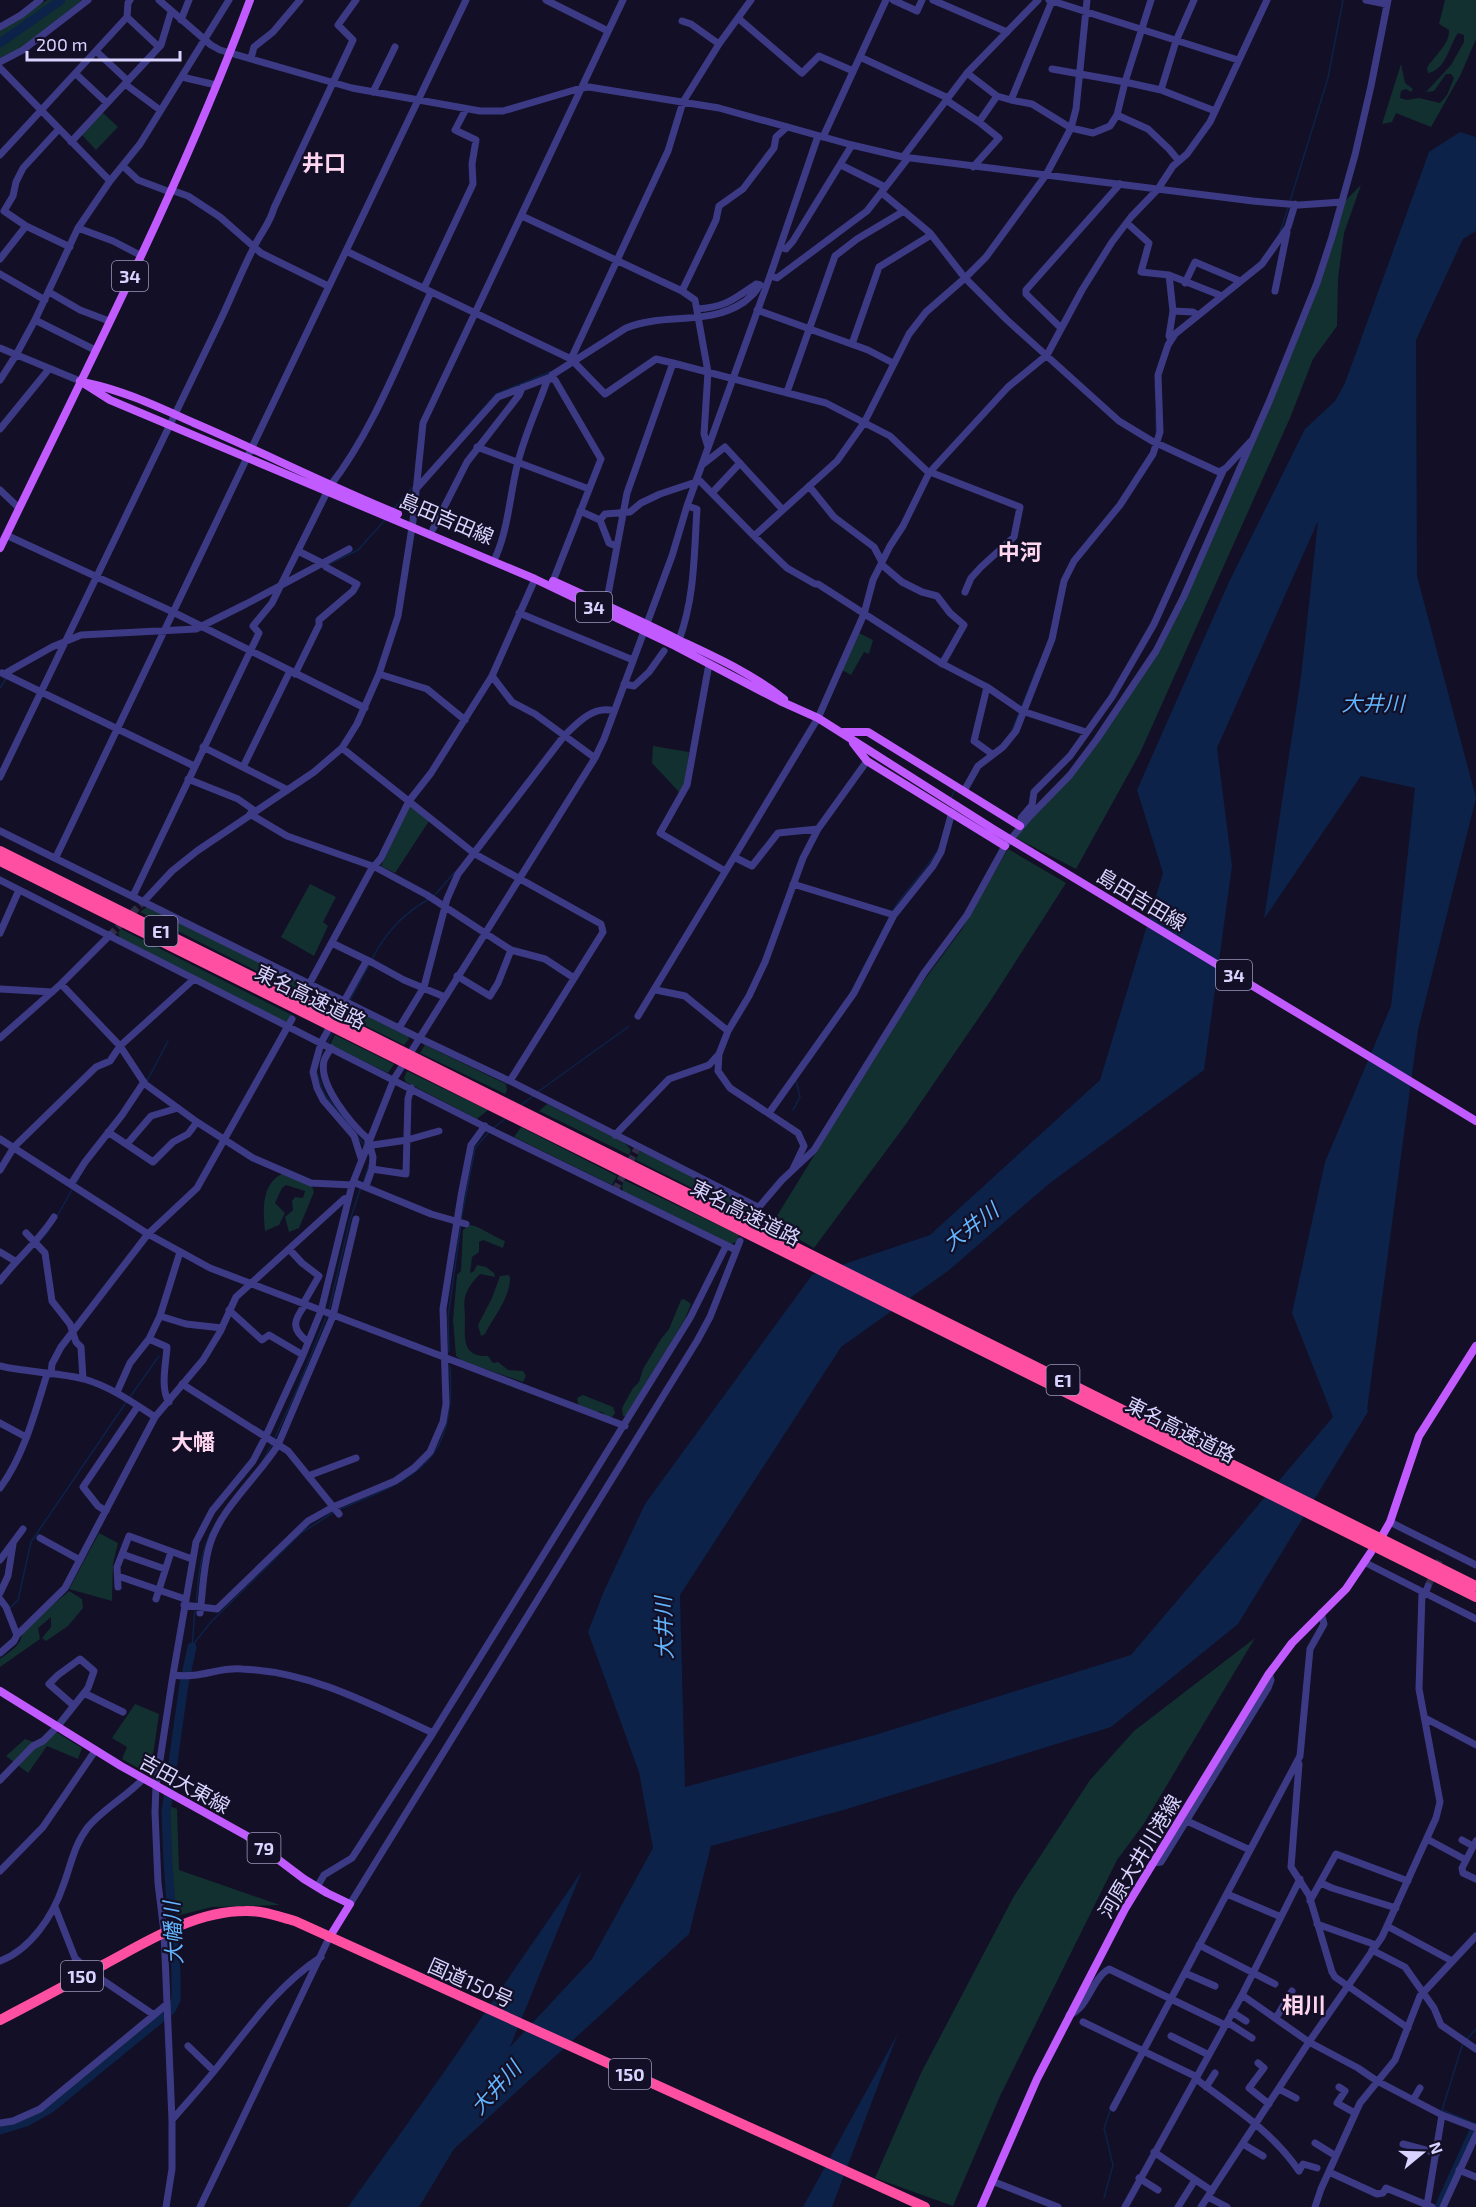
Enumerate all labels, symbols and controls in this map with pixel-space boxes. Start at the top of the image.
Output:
scale bar [27,24,180,62]
text: 200 m [36,33,88,55]
district label: 井口 [302,149,346,175]
road number: 34 [112,261,148,291]
street label: 島田吉田線 [396,487,498,549]
district label: 中河 [998,538,1042,564]
road number: 34 [576,592,612,622]
water label: 大井川 [1342,690,1406,715]
street label: 島田吉田線 [1093,863,1191,935]
road number: E1 [144,916,178,946]
street label: 東名高速道路 [252,959,370,1033]
road number: 34 [1216,960,1252,990]
street label: 東名高速道路 [687,1174,805,1250]
water label: 大井川 [937,1196,1004,1255]
road number: E1 [1046,1365,1080,1395]
street label: 東名高速道路 [1122,1391,1240,1467]
district label: 大幡 [171,1428,215,1454]
water label: 大井川 [649,1594,677,1660]
street label: 吉田大東線 [135,1748,235,1818]
street label: 河原大井川港線 [1093,1790,1185,1922]
road number: 79 [248,1833,280,1863]
water label: 大幡川 [158,1899,186,1965]
street label: 国道150号 [425,1953,517,2011]
road number: 150 [61,1961,103,1991]
district label: 相川 [1282,1991,1326,2017]
water label: 大井川 [465,2054,527,2119]
road number: 150 [609,2059,651,2089]
north arrow [1392,2123,1452,2183]
text: N [1426,2139,1448,2157]

